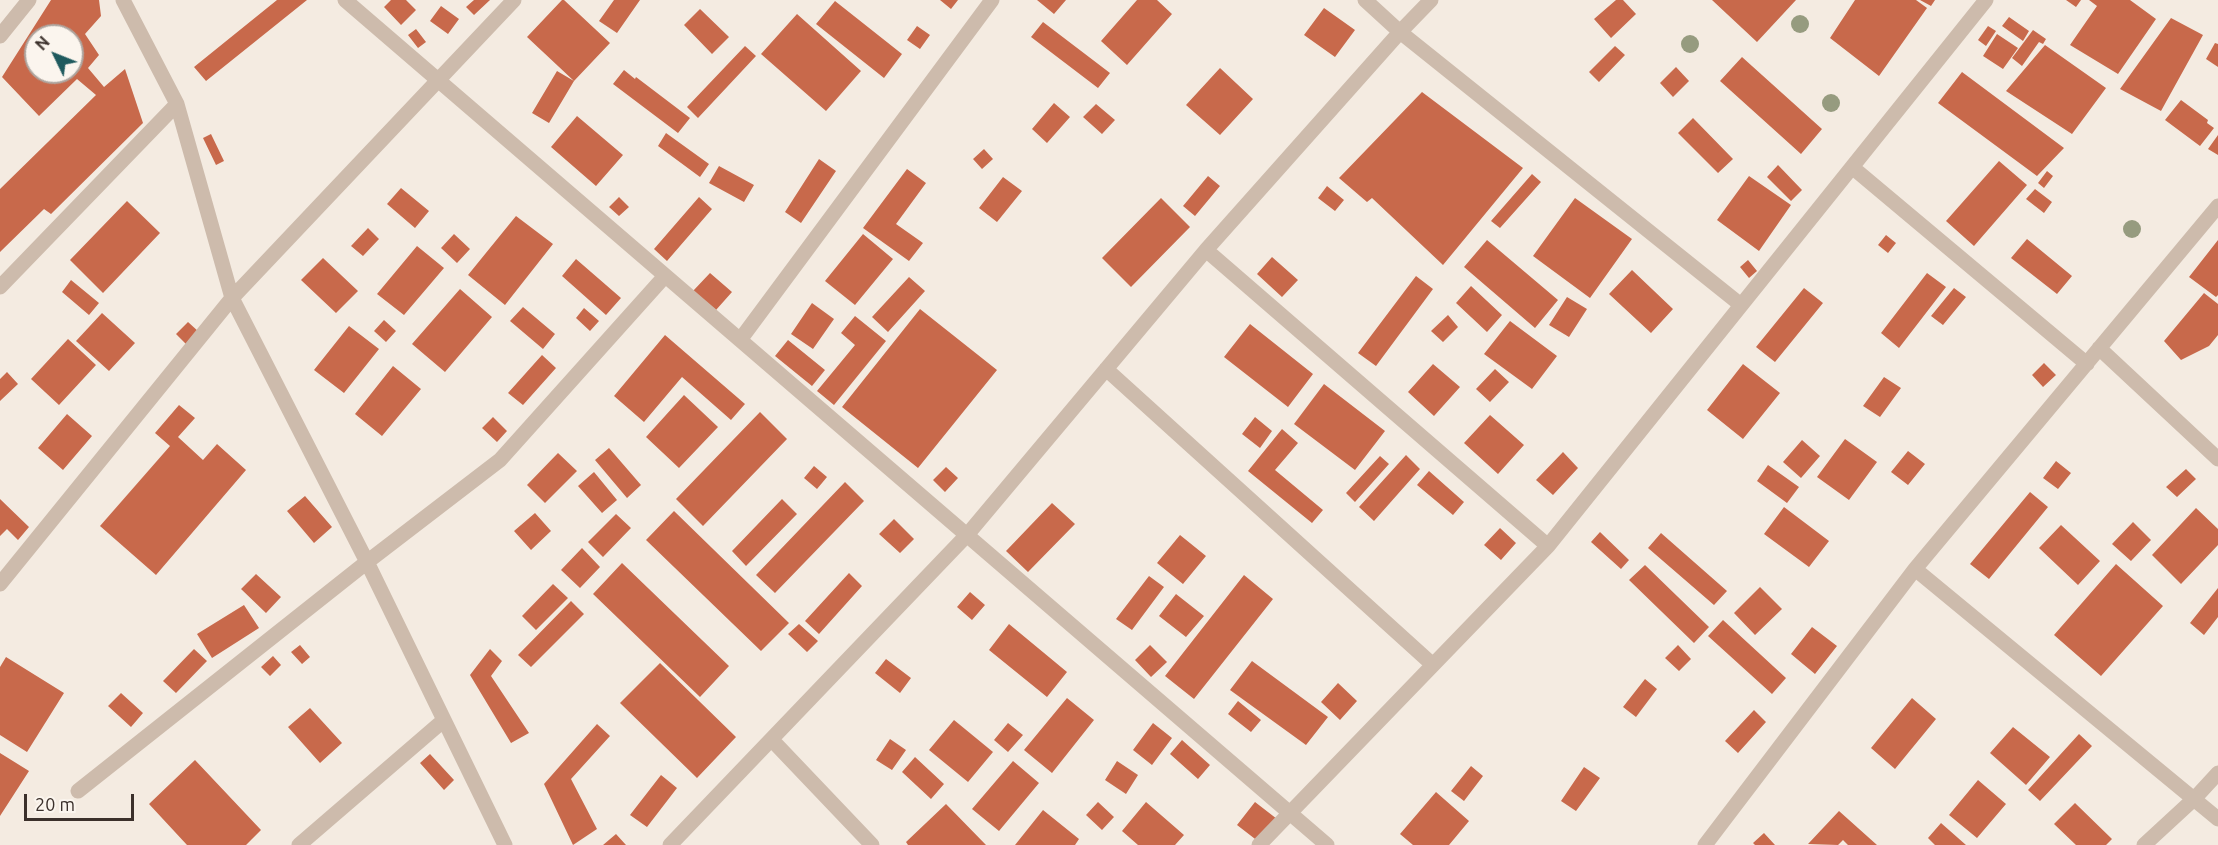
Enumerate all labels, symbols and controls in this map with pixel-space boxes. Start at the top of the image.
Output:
north arrow [24,24,84,84]
text: N [32,33,53,54]
scale bar [27,782,136,820]
text: 20 m [35,794,75,814]

